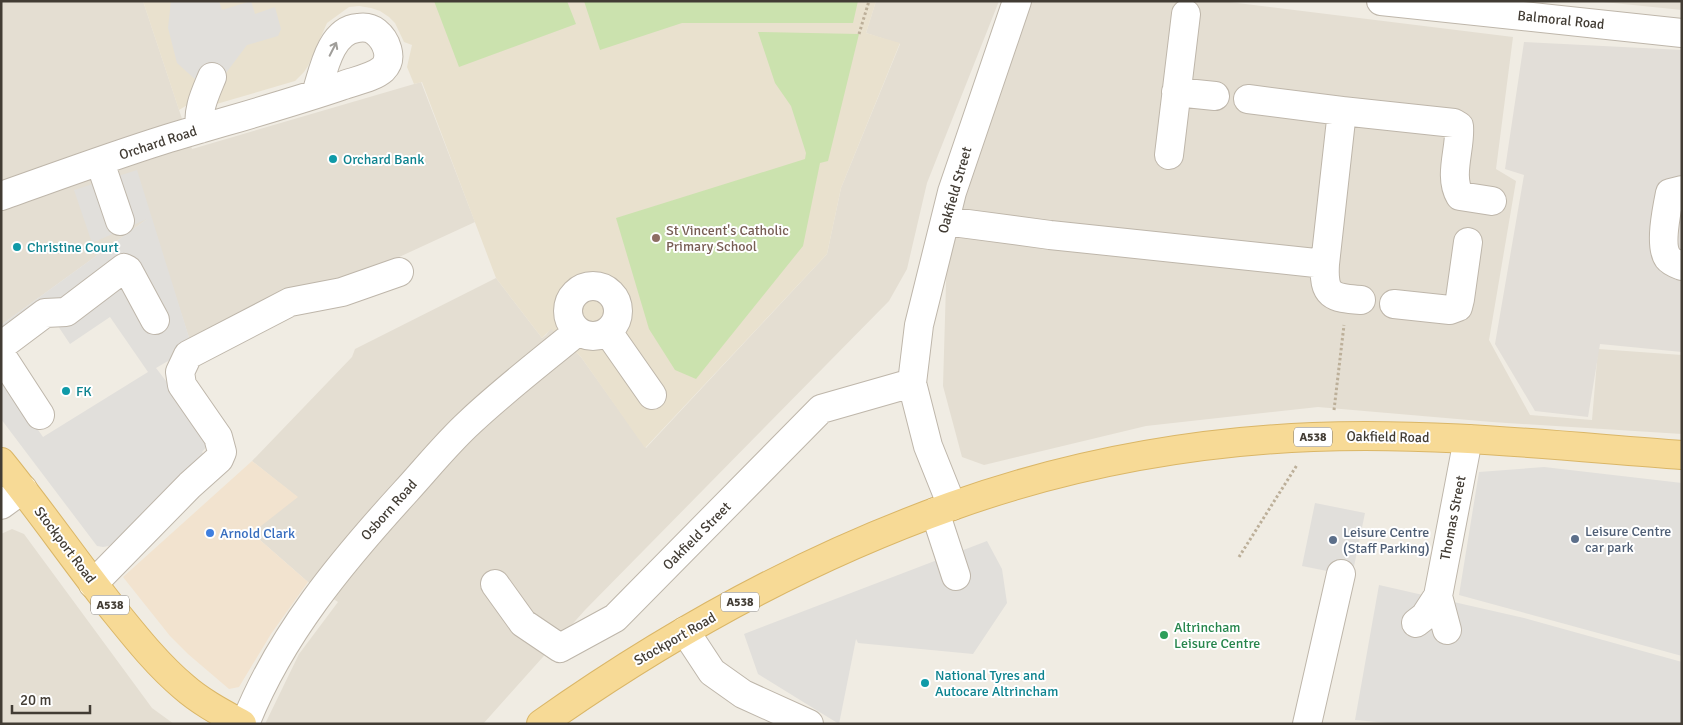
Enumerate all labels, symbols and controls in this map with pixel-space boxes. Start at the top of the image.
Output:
street label: Balmoral Road [1517,7,1605,33]
one-way arrow [328,41,338,56]
street label: Orchard Road [117,122,199,164]
street label: Oakfield Street [935,145,976,235]
place label: Orchard Bank [343,151,424,168]
marker: Orchard Bank [327,153,339,165]
place label: St Vincent's Catholic Primary School [666,222,789,255]
marker: St Vincent's Catholic Primary School [650,232,662,244]
place label: Christine Court [27,239,119,256]
marker: Christine Court [11,241,23,253]
place label: FK [76,383,92,400]
marker: FK [60,385,72,397]
road number: A538 [1294,428,1332,447]
street label: Oakfield Road [1346,428,1430,446]
street label: Thomas Street [1436,474,1470,562]
street label: Osborn Road [357,476,421,544]
street label: Oakfield Street [659,498,735,574]
street label: Stockport Road [31,503,99,587]
place label: Leisure Centre car park [1585,523,1671,556]
place label: Leisure Centre (Staff Parking) [1343,524,1430,557]
place label: Arnold Clark [220,525,295,542]
marker: Arnold Clark [204,527,216,539]
marker: Leisure Centre car park [1569,533,1581,545]
marker: Leisure Centre (Staff Parking) [1327,534,1339,546]
road number: A538 [721,592,759,612]
road number: A538 [91,596,129,614]
street label: Stockport Road [631,609,719,669]
place label: Altrincham Leisure Centre [1174,619,1260,652]
marker: Altrincham Leisure Centre [1158,629,1170,641]
place label: National Tyres and Autocare Altrincham [935,667,1058,700]
marker: National Tyres and Autocare Altrincham [919,677,931,689]
scale bar [12,682,90,714]
text: 20 m [20,691,51,709]

